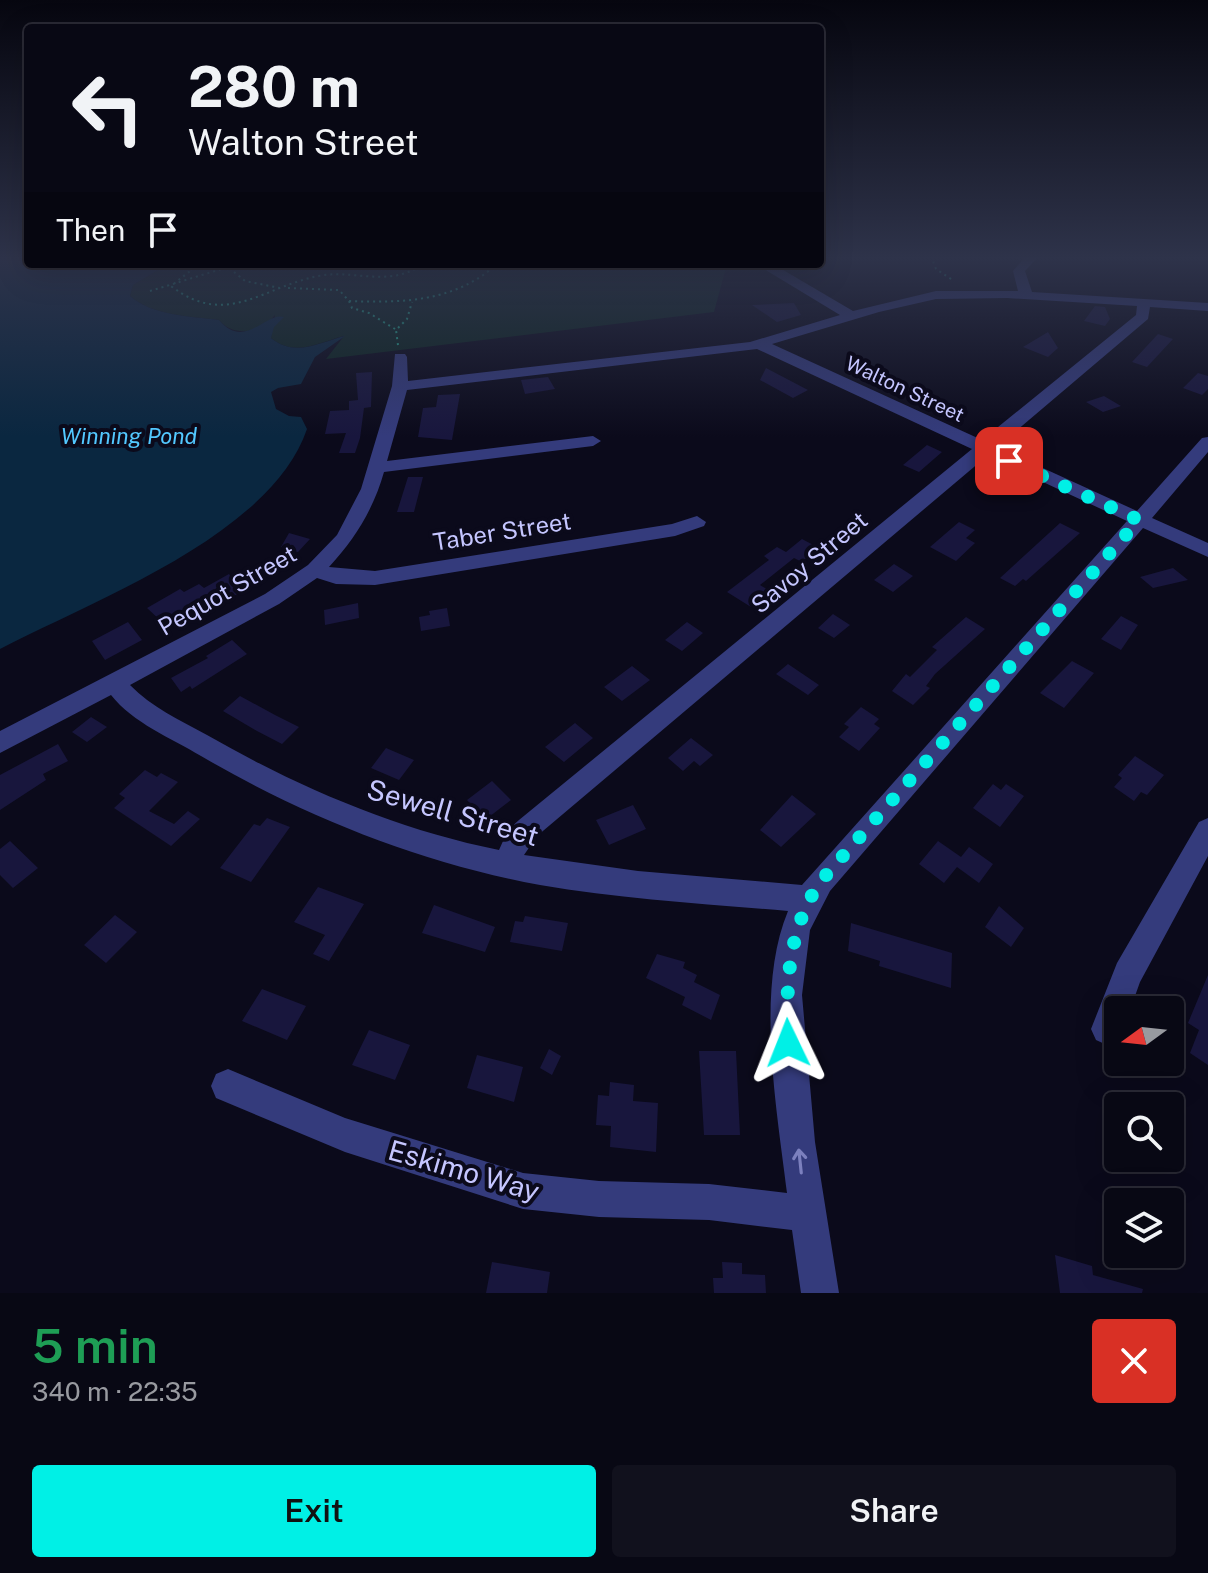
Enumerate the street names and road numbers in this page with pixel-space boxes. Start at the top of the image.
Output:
street label: Walton Street [842,351,968,427]
street label: Savoy Street [745,505,873,619]
street label: Taber Street [431,506,573,556]
street label: Pequot Street [153,539,301,641]
street label: Sewell Street [363,772,543,852]
street label: Eskimo Way [385,1133,543,1207]

